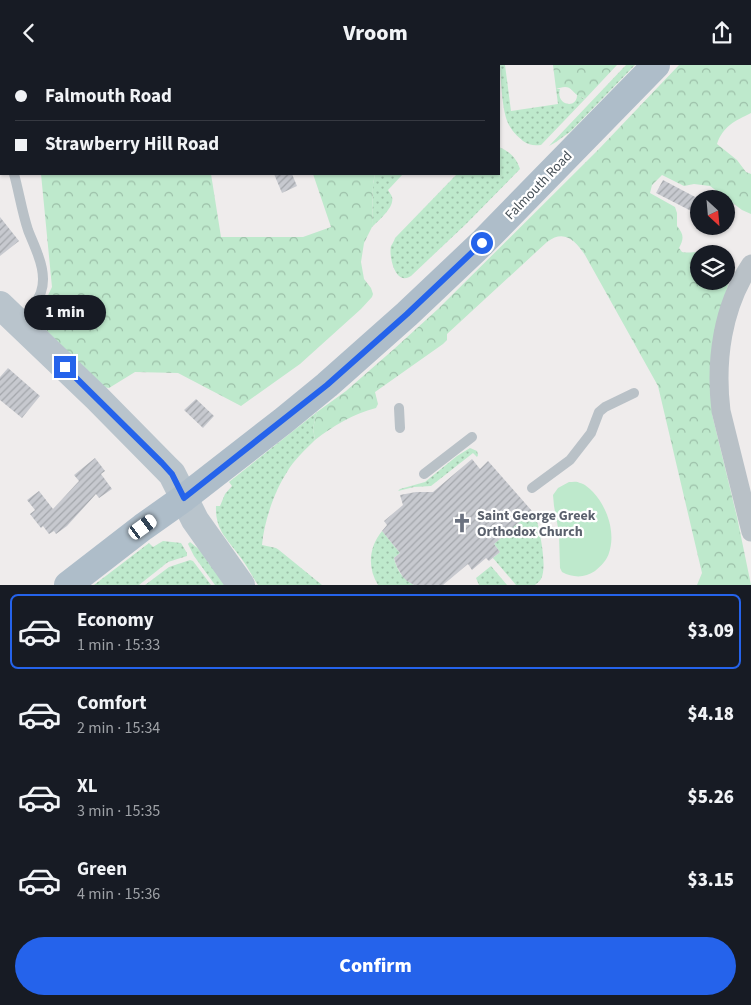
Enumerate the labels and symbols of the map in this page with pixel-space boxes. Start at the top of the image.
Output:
street label: Falmouth Road [501,147,577,225]
north arrow [690,190,735,235]
route start [471,232,493,254]
callout: 1 min [24,295,106,329]
route end [54,356,76,378]
place label: Saint George Greek Orthodox Church [477,506,596,542]
car [126,512,159,542]
church icon: Saint George Greek Orthodox Church [451,512,473,534]

